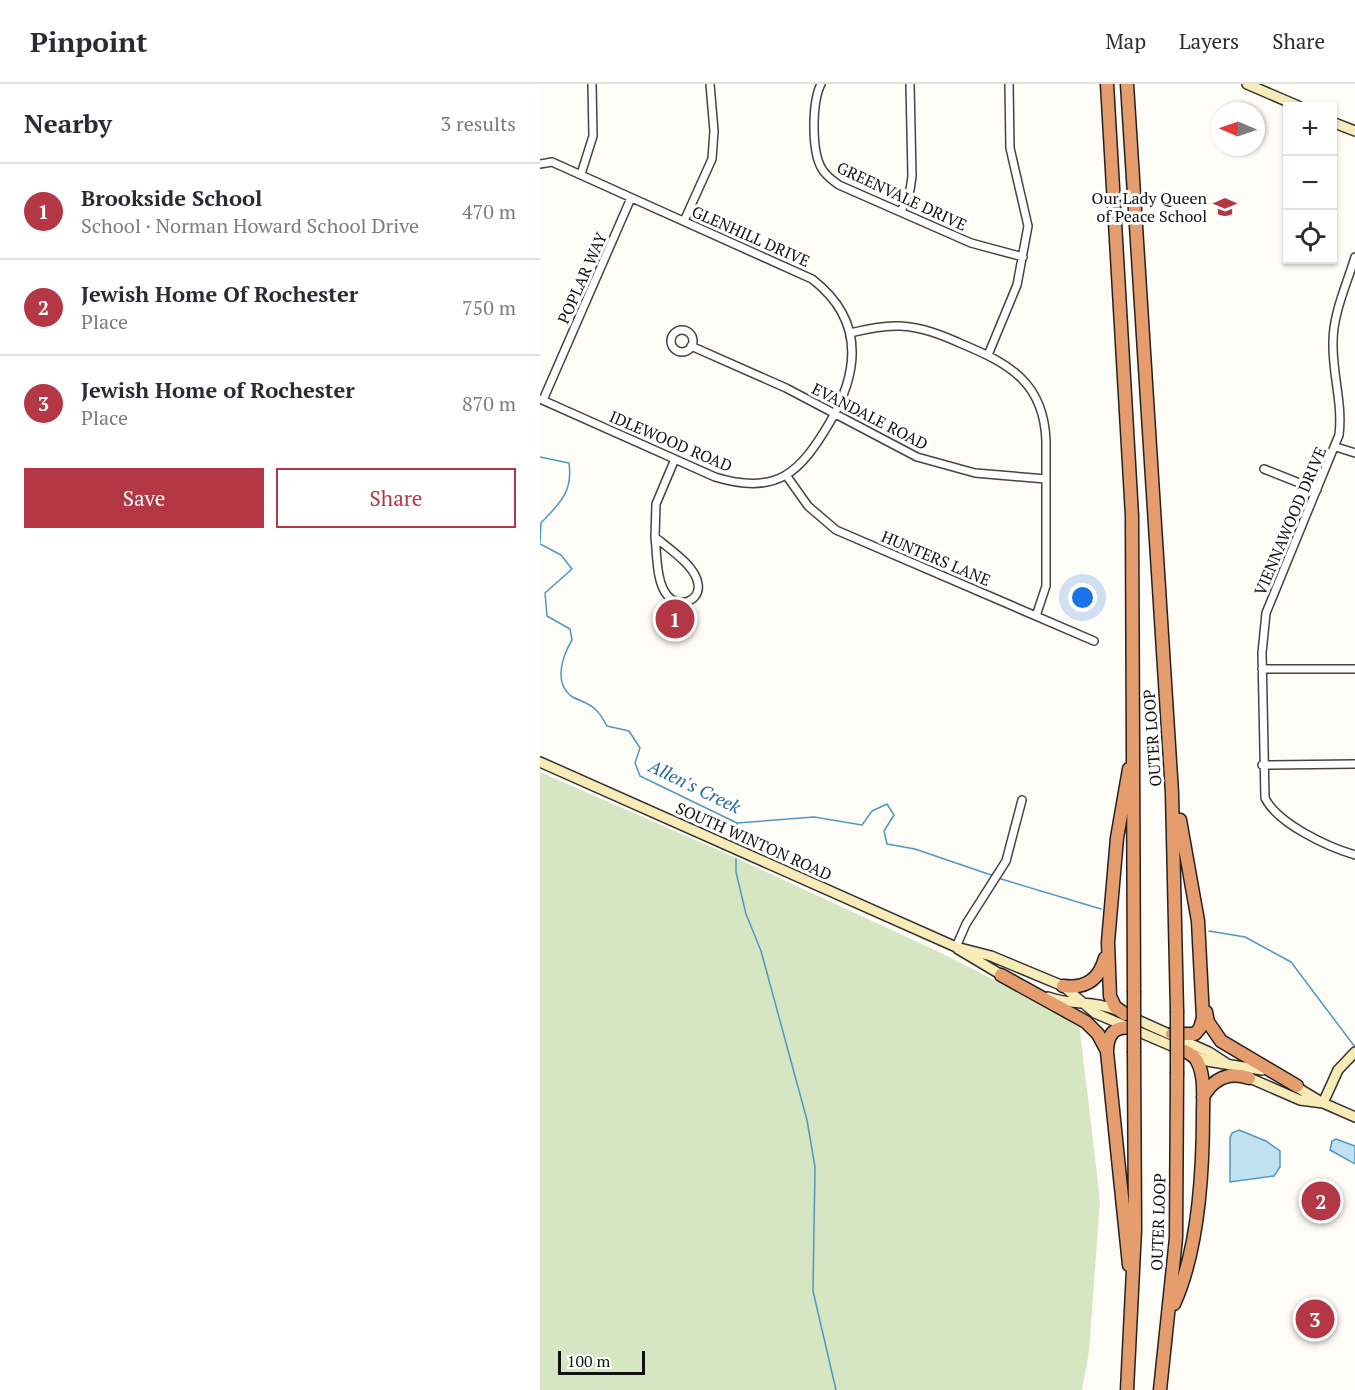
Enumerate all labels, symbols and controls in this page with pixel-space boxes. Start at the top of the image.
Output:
text: Pinpoint [30,23,147,60]
text: Map [1105,27,1146,55]
text: Layers [1179,27,1239,55]
text: Share [1272,27,1325,55]
north arrow [1211,102,1265,156]
map controls [1283,102,1337,264]
button: + [1283,102,1337,156]
text: Nearby [24,106,112,140]
text: 3 results [441,110,516,137]
street label: GREENVALE DRIVE [833,156,971,236]
button: − [1283,156,1337,210]
text: Brookside School [81,183,262,212]
place label: Our Lady Queen of Peace School [1092,187,1207,227]
school or university icon: Our Lady Queen of Peace School [1212,194,1238,220]
text: 1 [38,198,49,225]
text: 470 m [462,198,516,225]
street label: GLENHILL DRIVE [689,200,813,272]
button: locate [1283,210,1337,264]
text: School · Norman Howard School Drive [81,212,419,239]
street label: POPLAR WAY [552,228,612,327]
text: Jewish Home Of Rochester [81,279,358,308]
text: 2 [38,294,49,321]
text: 750 m [462,294,516,321]
text: Place [81,308,128,335]
text: Jewish Home of Rochester [81,375,355,404]
street label: EVANDALE ROAD [808,377,932,455]
text: 3 [38,390,49,417]
text: 870 m [462,390,516,417]
text: Place [81,404,128,431]
street label: IDLEWOOD ROAD [606,405,736,477]
street label: VIENNAWOOD DRIVE [1249,443,1331,599]
button: Save [24,468,264,528]
button: Share [276,468,516,528]
street label: HUNTERS LANE [878,525,994,591]
your location [1068,583,1097,612]
pin: 1 [656,596,694,642]
street label: OUTER LOOP [1138,689,1166,787]
water label: Allen's Creek [644,753,745,819]
street label: SOUTH WINTON ROAD [672,797,836,885]
street label: OUTER LOOP [1145,1173,1171,1271]
pin: 2 [1302,1178,1340,1224]
pin: 3 [1296,1296,1334,1342]
scale bar [558,1348,645,1376]
text: 100 m [567,1350,610,1372]

